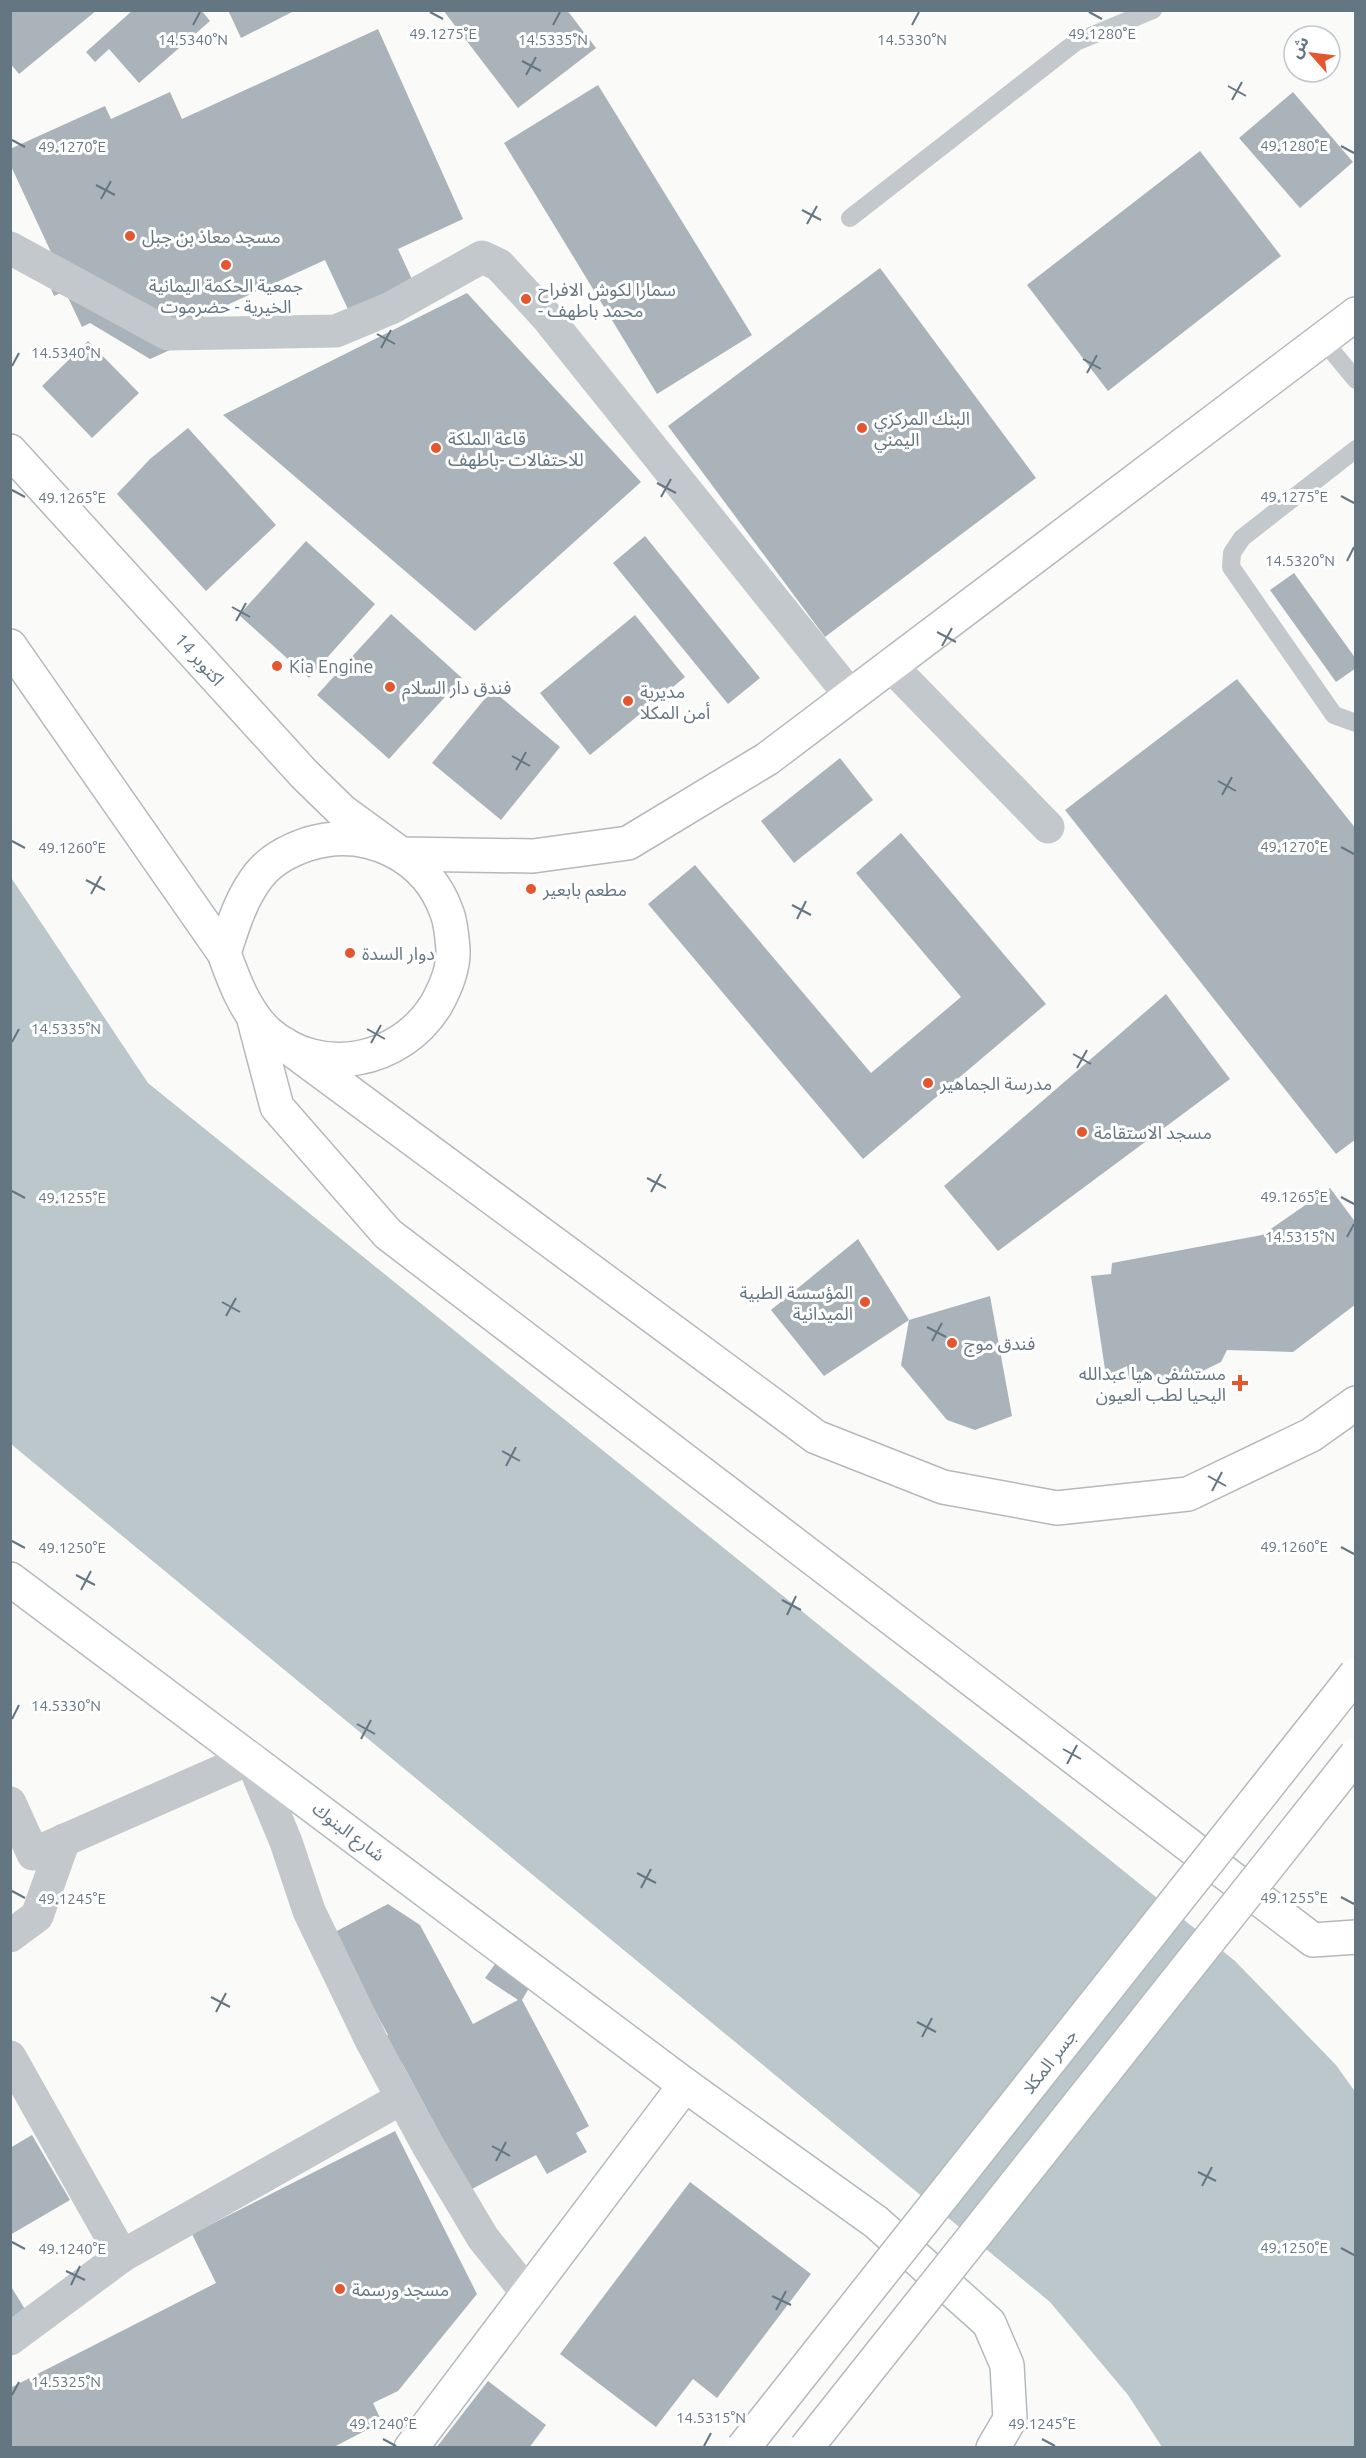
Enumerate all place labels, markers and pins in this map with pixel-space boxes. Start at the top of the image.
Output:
place label: مسجد معاذ بن جبل [142,226,281,248]
marker: مسجد معاذ بن جبل [123,229,137,243]
marker: جمعية الحكمة اليمانية الخيرية - حضرموت [219,258,233,272]
place label: جمعية الحكمة اليمانية الخيرية - حضرموت [149,275,303,318]
place label: سمارا لكوش الافراح - محمد باطهف [538,279,676,321]
marker: سمارا لكوش الافراح - محمد باطهف [519,292,533,306]
place label: البنك المركزي اليمني [874,408,970,453]
marker: البنك المركزي اليمني [855,421,869,435]
place label: قاعة الملكة للاحتفالات -باطهف [448,428,584,470]
marker: قاعة الملكة للاحتفالات -باطهف [429,441,443,455]
place label: Kia Engine [289,656,373,676]
marker: Kia Engine [270,659,284,673]
place label: فندق دار السلام [402,677,511,702]
marker: فندق دار السلام [383,680,397,694]
place label: مديرية أمن المكلا [640,681,710,724]
marker: مديرية أمن المكلا [621,694,635,708]
place label: مطعم بابعير [542,879,627,903]
marker: مطعم بابعير [524,882,538,896]
place label: دوار السدة [362,943,435,965]
marker: دوار السدة [343,946,357,960]
place label: مدرسة الجماهير [939,1073,1052,1095]
marker: مدرسة الجماهير [921,1076,935,1090]
place label: مسجد الاستقامة [1094,1122,1212,1142]
marker: مسجد الاستقامة [1075,1125,1089,1139]
place label: المؤسسة الطبية الميدانية [739,1282,853,1323]
marker: المؤسسة الطبية الميدانية [858,1295,872,1309]
place label: فندق موج [964,1333,1035,1357]
marker: فندق موج [945,1336,959,1350]
place label: مستشفى هيا عبدالله اليحيا لطب العيون [1079,1363,1226,1406]
marker: مستشفى هيا عبدالله اليحيا لطب العيون [1231,1374,1249,1392]
place label: مسجد ورسمة [352,2279,449,2301]
marker: مسجد ورسمة [333,2282,347,2296]

